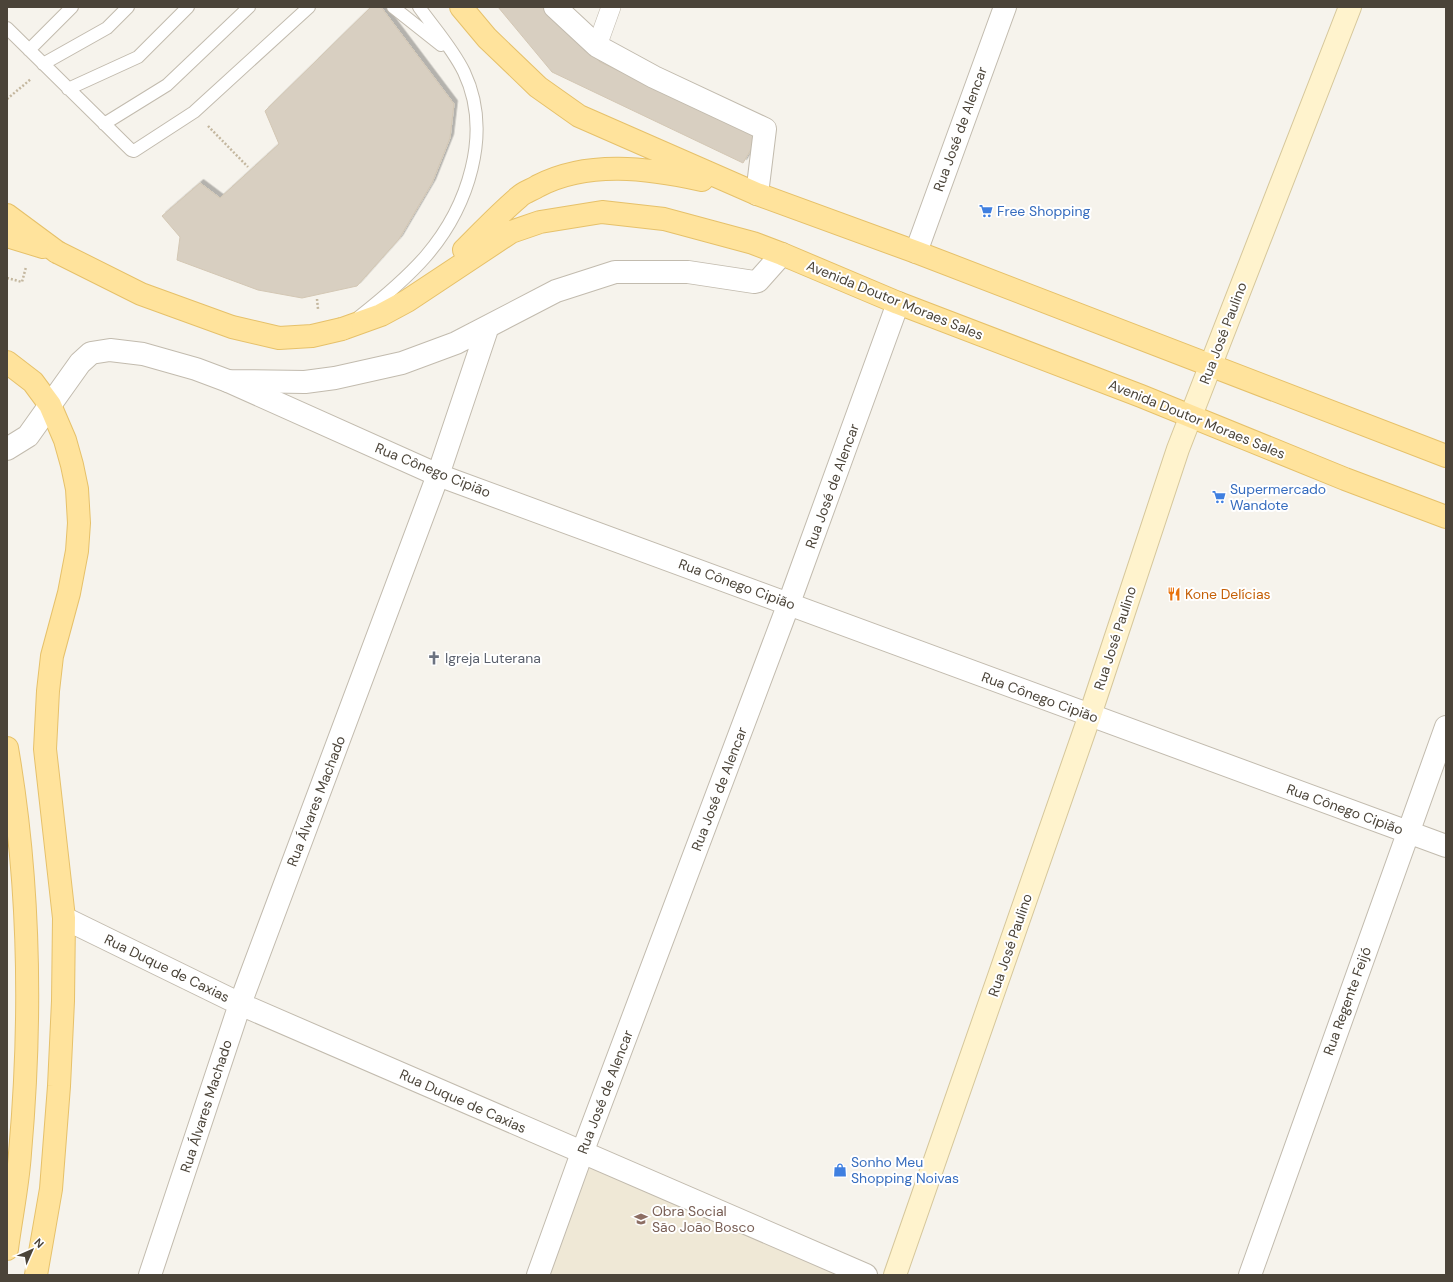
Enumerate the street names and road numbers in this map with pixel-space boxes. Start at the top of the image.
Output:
street label: Rua José de Alencar [929,64,991,194]
street label: Avenida Doutor Moraes Sales [804,256,986,344]
street label: Rua José Paulino [1195,279,1251,387]
street label: Avenida Doutor Moraes Sales [1106,375,1288,463]
street label: Rua José de Alencar [801,421,863,551]
street label: Rua Cônego Cipião [373,439,493,501]
street label: Rua Cônego Cipião [676,555,798,613]
street label: Rua José Paulino [1090,584,1140,692]
street label: Rua Cônego Cipião [979,668,1101,726]
street label: Rua José de Alencar [687,724,751,854]
street label: Rua Álvares Machado [283,733,349,869]
street label: Rua Cônego Cipião [1284,780,1406,838]
street label: Rua José Paulino [984,891,1036,999]
street label: Rua Duque de Caxias [102,930,232,1006]
street label: Rua Regente Feijó [1319,944,1375,1058]
street label: Rua José de Alencar [573,1027,637,1157]
street label: Rua Álvares Machado [176,1037,236,1175]
street label: Rua Duque de Caxias [397,1065,529,1137]

